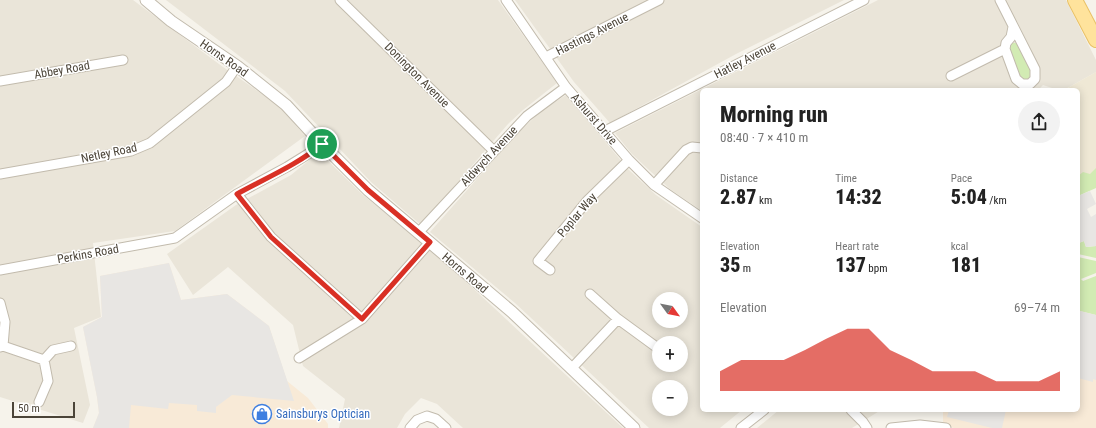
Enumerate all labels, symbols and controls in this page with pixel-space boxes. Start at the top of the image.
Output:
street label: Hastings Avenue [553,10,631,58]
street label: Horns Road [197,36,251,80]
street label: Hatley Avenue [712,38,779,82]
street label: Donington Avenue [382,40,453,111]
street label: Abbey Road [33,58,91,82]
street label: Ashurst Drive [568,90,620,148]
button: share [1018,101,1060,143]
text: Morning run [720,102,828,127]
street label: Aldwych Avenue [458,123,521,189]
pin [305,127,339,161]
text: 08:40 · 7 × 410 m [720,130,808,145]
icon: arrive [311,133,333,155]
street label: Netley Road [80,140,138,166]
text: Distance [720,172,758,185]
text: Time [835,172,857,185]
text: Pace [951,172,972,185]
text: 2.87 [720,185,756,209]
text: 14:32 [835,185,882,209]
text: 5:04 [951,185,987,209]
street label: Poplar Way [555,190,599,240]
text: km [756,194,772,207]
text: /km [987,194,1007,207]
text: Elevation [720,240,760,253]
text: Heart rate [835,240,879,253]
text: kcal [951,240,968,253]
street label: Perkins Road [56,242,120,266]
street label: Horns Road [439,250,491,296]
text: 35 [720,253,740,277]
text: 137 [835,253,866,277]
text: 181 [951,253,981,277]
text: m [740,262,751,275]
text: bpm [866,262,887,275]
north arrow [652,292,688,328]
map controls [652,292,688,416]
text: Elevation [720,300,767,315]
text: 69–74 m [1014,300,1060,315]
button: + [652,336,688,372]
button: − [652,380,688,416]
scale bar [12,400,75,419]
text: 50 m [18,402,40,415]
shop icon: Sainsburys Optician [251,403,273,425]
place label: Sainsburys Optician [276,407,370,421]

